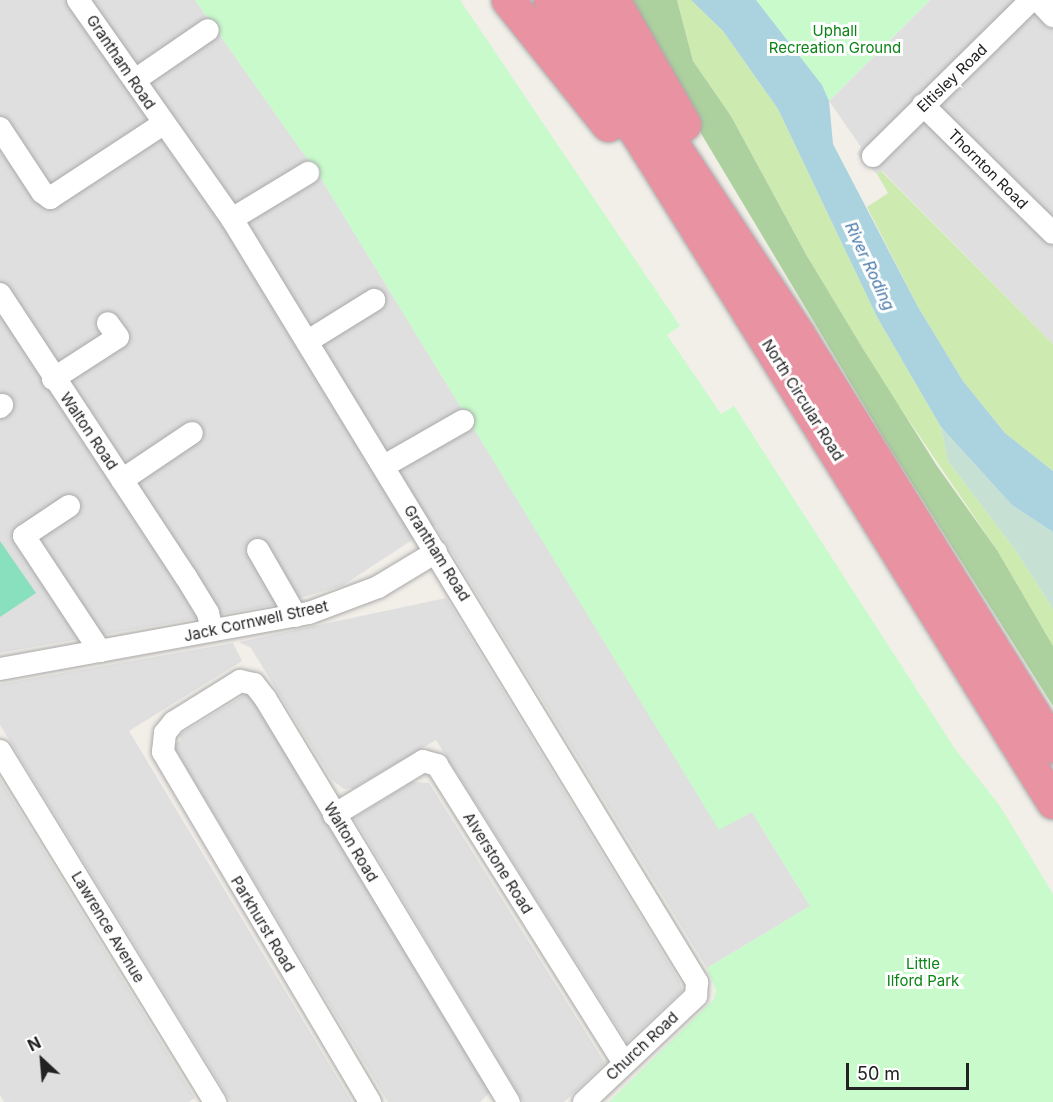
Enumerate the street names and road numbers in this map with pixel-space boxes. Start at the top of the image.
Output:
street label: Grantham Road [83,11,159,113]
street label: Eltisley Road [913,40,991,116]
street label: Thornton Road [944,125,1032,213]
street label: North Circular Road [758,336,848,464]
street label: Walton Road [57,389,121,473]
street label: Grantham Road [400,502,474,604]
street label: Jack Cornwell Street [182,597,330,645]
street label: Walton Road [320,799,382,885]
street label: Alverstone Road [460,809,536,917]
street label: Lawrence Avenue [68,868,148,986]
street label: Parkhurst Road [227,873,299,975]
street label: Church Road [602,1008,682,1084]

